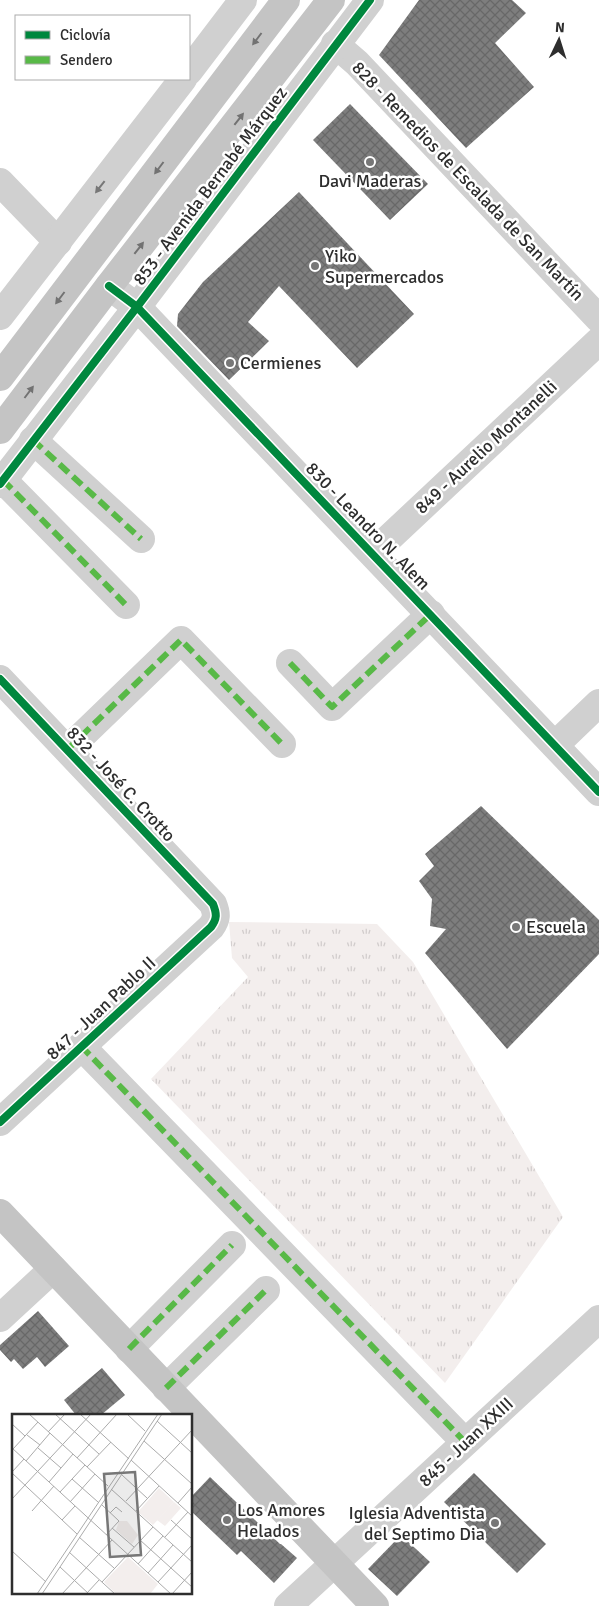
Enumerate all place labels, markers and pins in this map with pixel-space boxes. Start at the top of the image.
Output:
marker: Davi Maderas [364,156,376,168]
place label: Davi Maderas [319,170,422,192]
place label: Yiko Supermercados [325,245,444,288]
marker: Yiko Supermercados [309,260,321,272]
place label: Cermienes [240,352,321,374]
marker: Cermienes [224,357,236,369]
place label: Escuela [526,916,586,938]
marker: Escuela [510,921,522,933]
place label: Los Amores Helados [237,1499,325,1542]
place label: Iglesia Adventista del Septimo Dia [348,1502,485,1545]
marker: Los Amores Helados [221,1514,233,1526]
marker: Iglesia Adventista del Septimo Dia [489,1517,501,1529]

